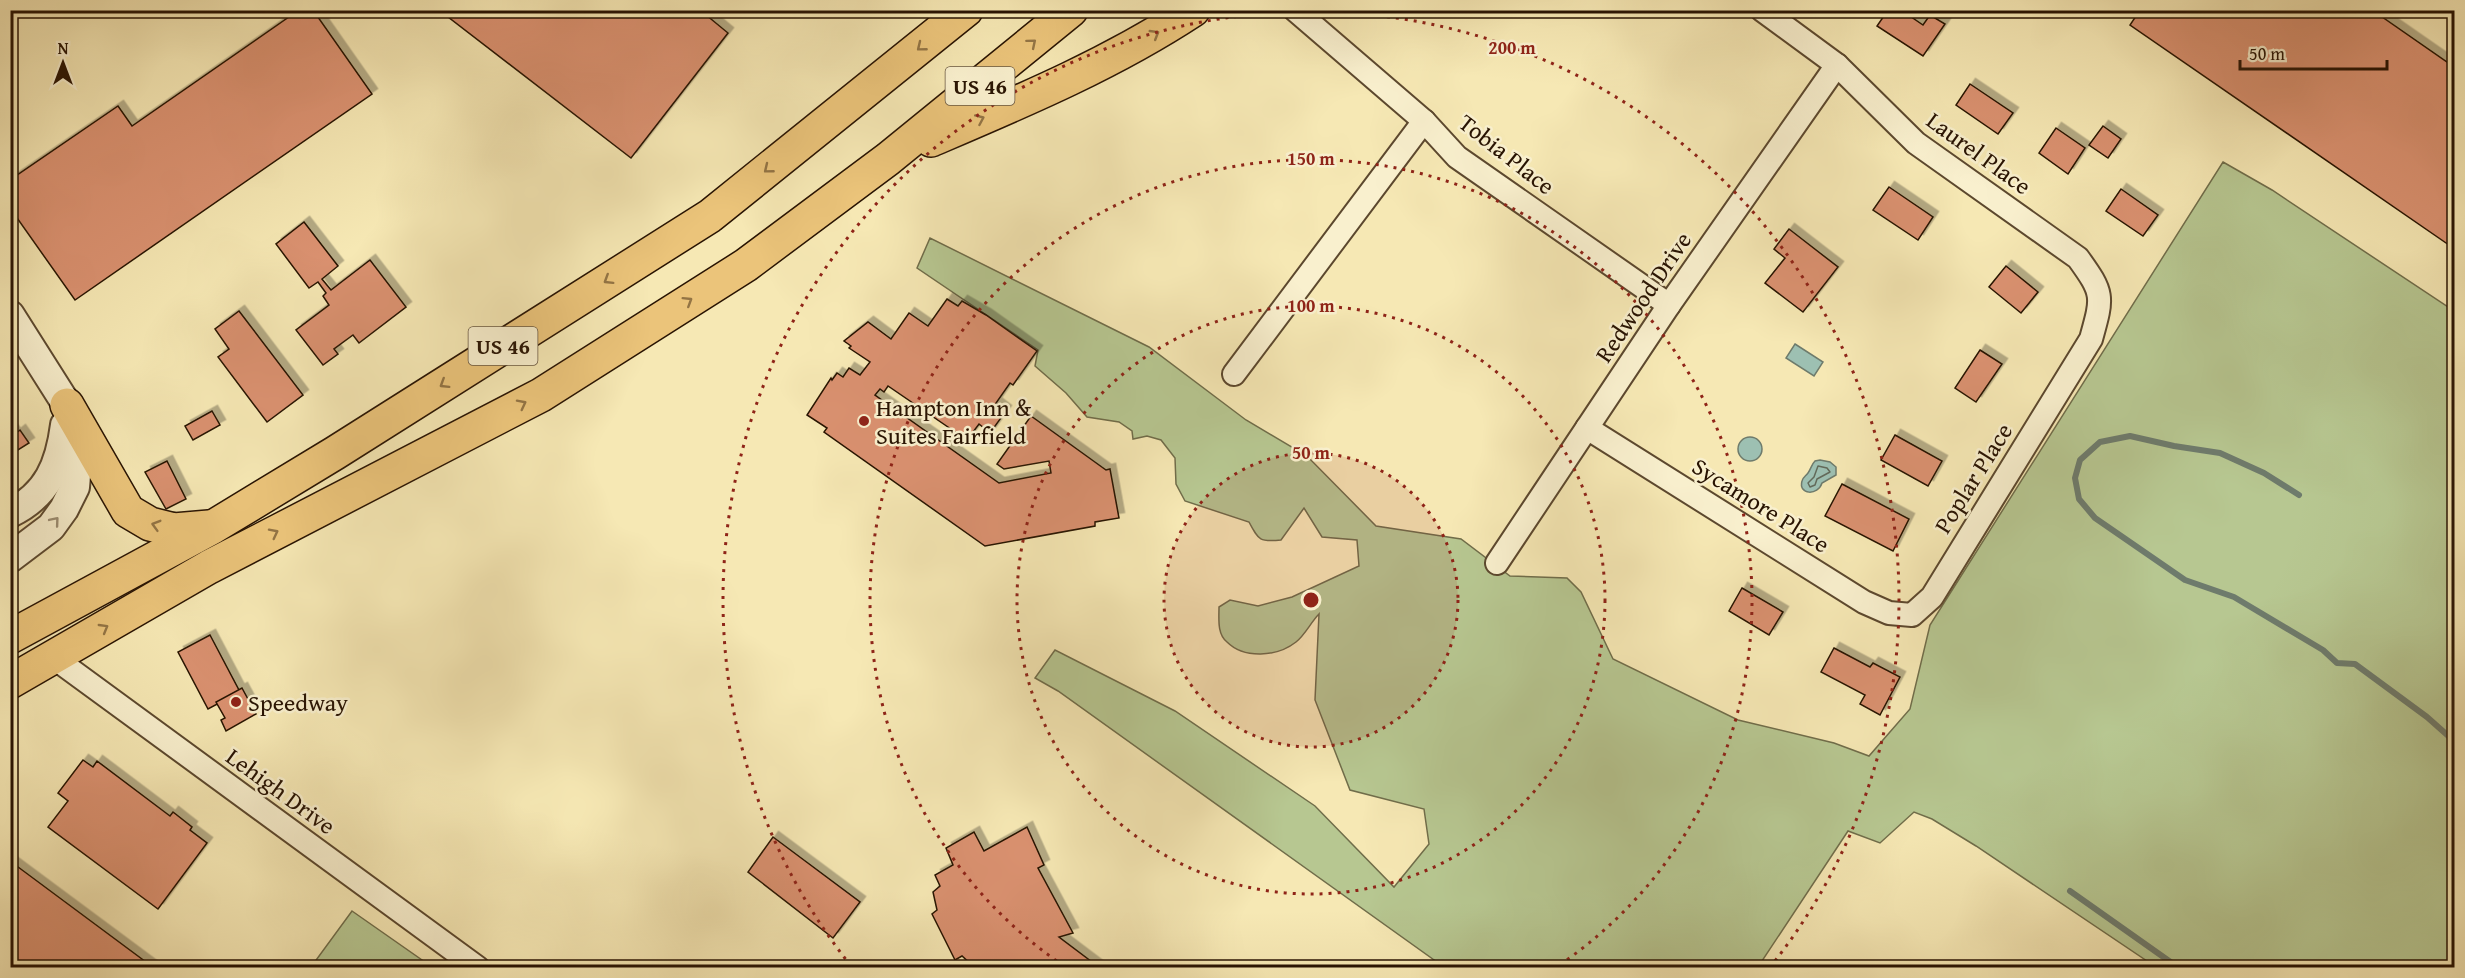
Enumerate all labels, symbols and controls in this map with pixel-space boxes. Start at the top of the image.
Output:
one-way arrow [1149,31,1160,42]
north arrow [33,33,93,93]
scale bar [2240,33,2387,71]
text: 200 m [1488,34,1536,61]
text: N [58,36,69,60]
one-way arrow [916,40,927,51]
one-way arrow [1025,40,1036,51]
text: 50 m [2249,40,2285,67]
road number: US 46 [946,67,1014,105]
street label: Laurel Place [1919,103,2039,203]
street label: Tobia Place [1452,105,1562,203]
one-way arrow [973,114,984,126]
text: 150 m [1287,145,1335,172]
one-way arrow [764,161,775,172]
street label: Redwood Drive [1586,225,1700,369]
one-way arrow [604,273,615,284]
text: 100 m [1287,292,1335,319]
one-way arrow [681,298,692,309]
road number: US 46 [468,327,538,365]
one-way arrow [439,377,450,388]
place label: Hampton Inn & Suites Fairfield [876,390,1032,453]
one-way arrow [516,400,527,412]
marker: Hampton Inn & Suites Fairfield [857,414,871,428]
street label: Poplar Place [1925,416,2021,540]
text: 50 m [1292,439,1331,466]
street label: Sycamore Place [1685,449,1837,561]
one-way arrow [48,517,59,528]
one-way arrow [151,520,162,532]
one-way arrow [268,529,279,540]
centre of rings [1301,590,1321,610]
one-way arrow [98,623,108,635]
place label: Speedway [248,685,348,720]
marker: Speedway [229,695,243,709]
street label: Lehigh Drive [219,739,343,843]

